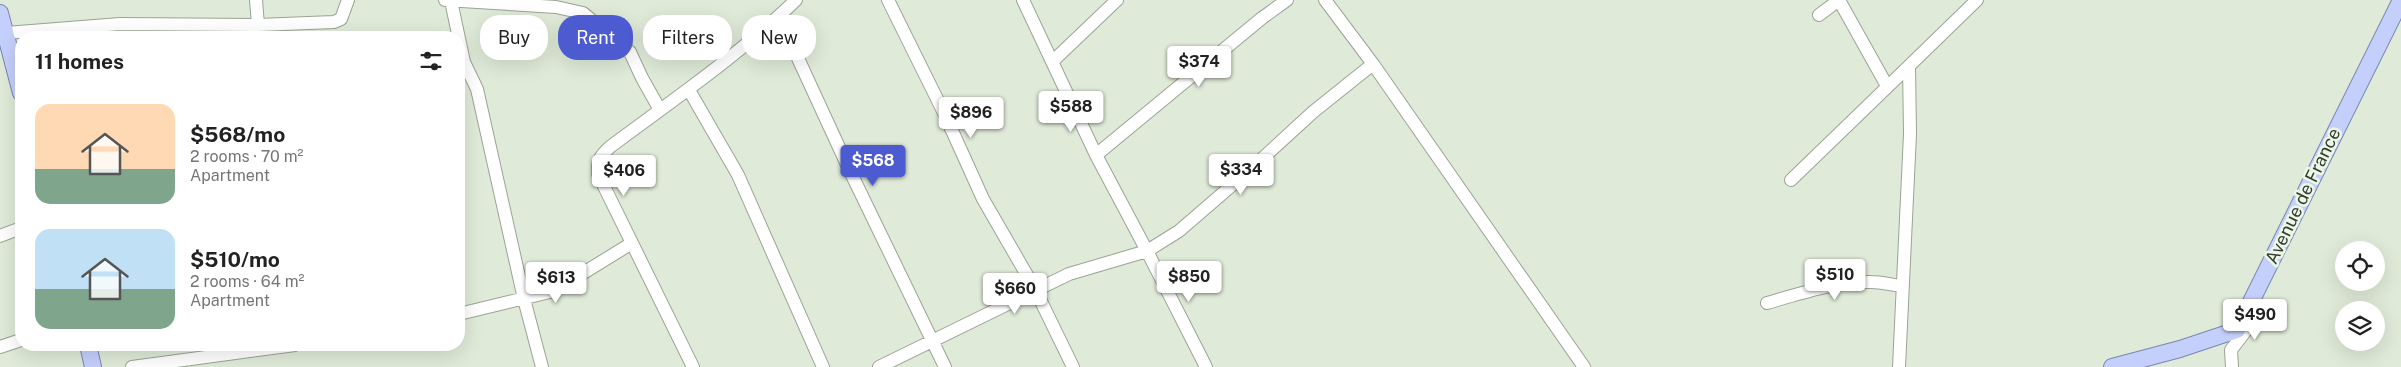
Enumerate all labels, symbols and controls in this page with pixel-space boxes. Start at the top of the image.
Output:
chip: Buy [480,15,548,60]
chip: Rent [558,15,633,60]
chip: Filters [643,15,732,60]
chip: New [742,15,816,60]
pin: $374 [1169,46,1229,88]
icon: filters [417,47,445,75]
text: 11 homes [35,49,124,74]
text: $374 [1178,52,1220,71]
pin: $588 [1041,90,1101,133]
pin: $896 [941,96,1001,139]
text: $588 [1049,97,1093,116]
text: $896 [950,103,992,122]
text: $568/mo [190,122,285,147]
icon: home [75,124,135,184]
street label: Avenue de France [2261,124,2345,267]
pin: $568 [843,144,903,187]
text: 2 rooms · 70 m² [190,147,303,166]
text: $568 [852,151,894,170]
pin: $406 [594,154,654,197]
pin: $334 [1211,154,1271,196]
text: $334 [1220,160,1262,179]
text: $406 [603,161,645,180]
text: Apartment [190,166,270,185]
map controls [2335,241,2385,351]
button: locate [2335,241,2385,291]
text: $510/mo [190,247,280,272]
icon: home [75,249,135,309]
pin: $510 [1805,258,1865,301]
pin: $850 [1159,260,1219,303]
pin: $613 [526,262,586,304]
text: $510 [1816,265,1854,284]
text: $850 [1168,267,1210,286]
text: $613 [537,268,575,287]
text: 2 rooms · 64 m² [190,272,304,291]
pin: $660 [985,272,1045,315]
text: $660 [994,279,1036,298]
text: Apartment [190,291,270,310]
pin: $490 [2225,298,2285,341]
button: layers [2335,301,2385,351]
text: $490 [2234,305,2276,324]

